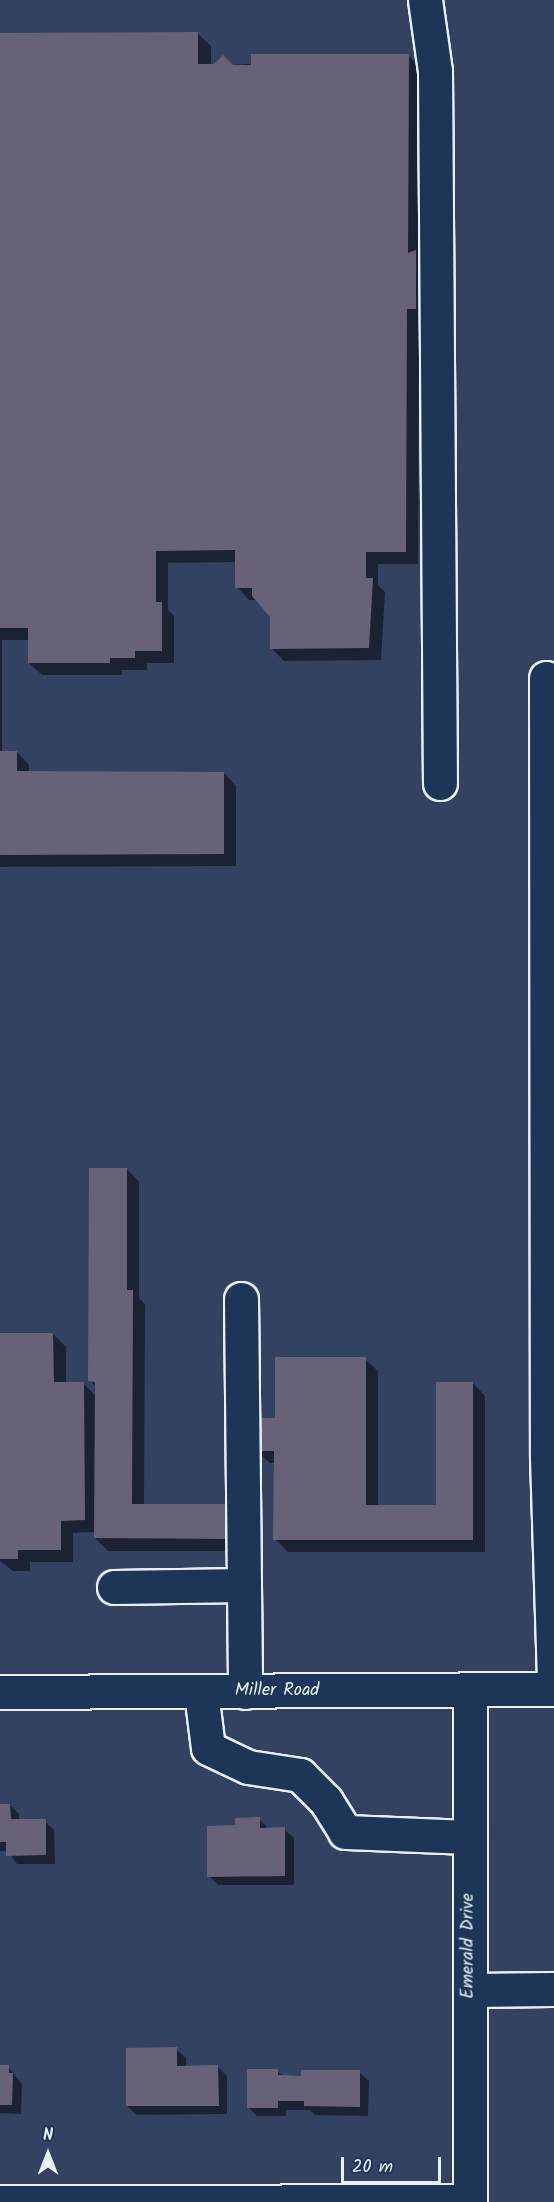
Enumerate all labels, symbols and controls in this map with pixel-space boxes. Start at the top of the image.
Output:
street label: Miller Road [235,1680,319,1702]
street label: Emerald Drive [458,1893,480,1999]
text: N [43,2123,53,2148]
north arrow [18,2124,78,2184]
scale bar [344,2145,444,2183]
text: 20 m [352,2153,393,2182]

